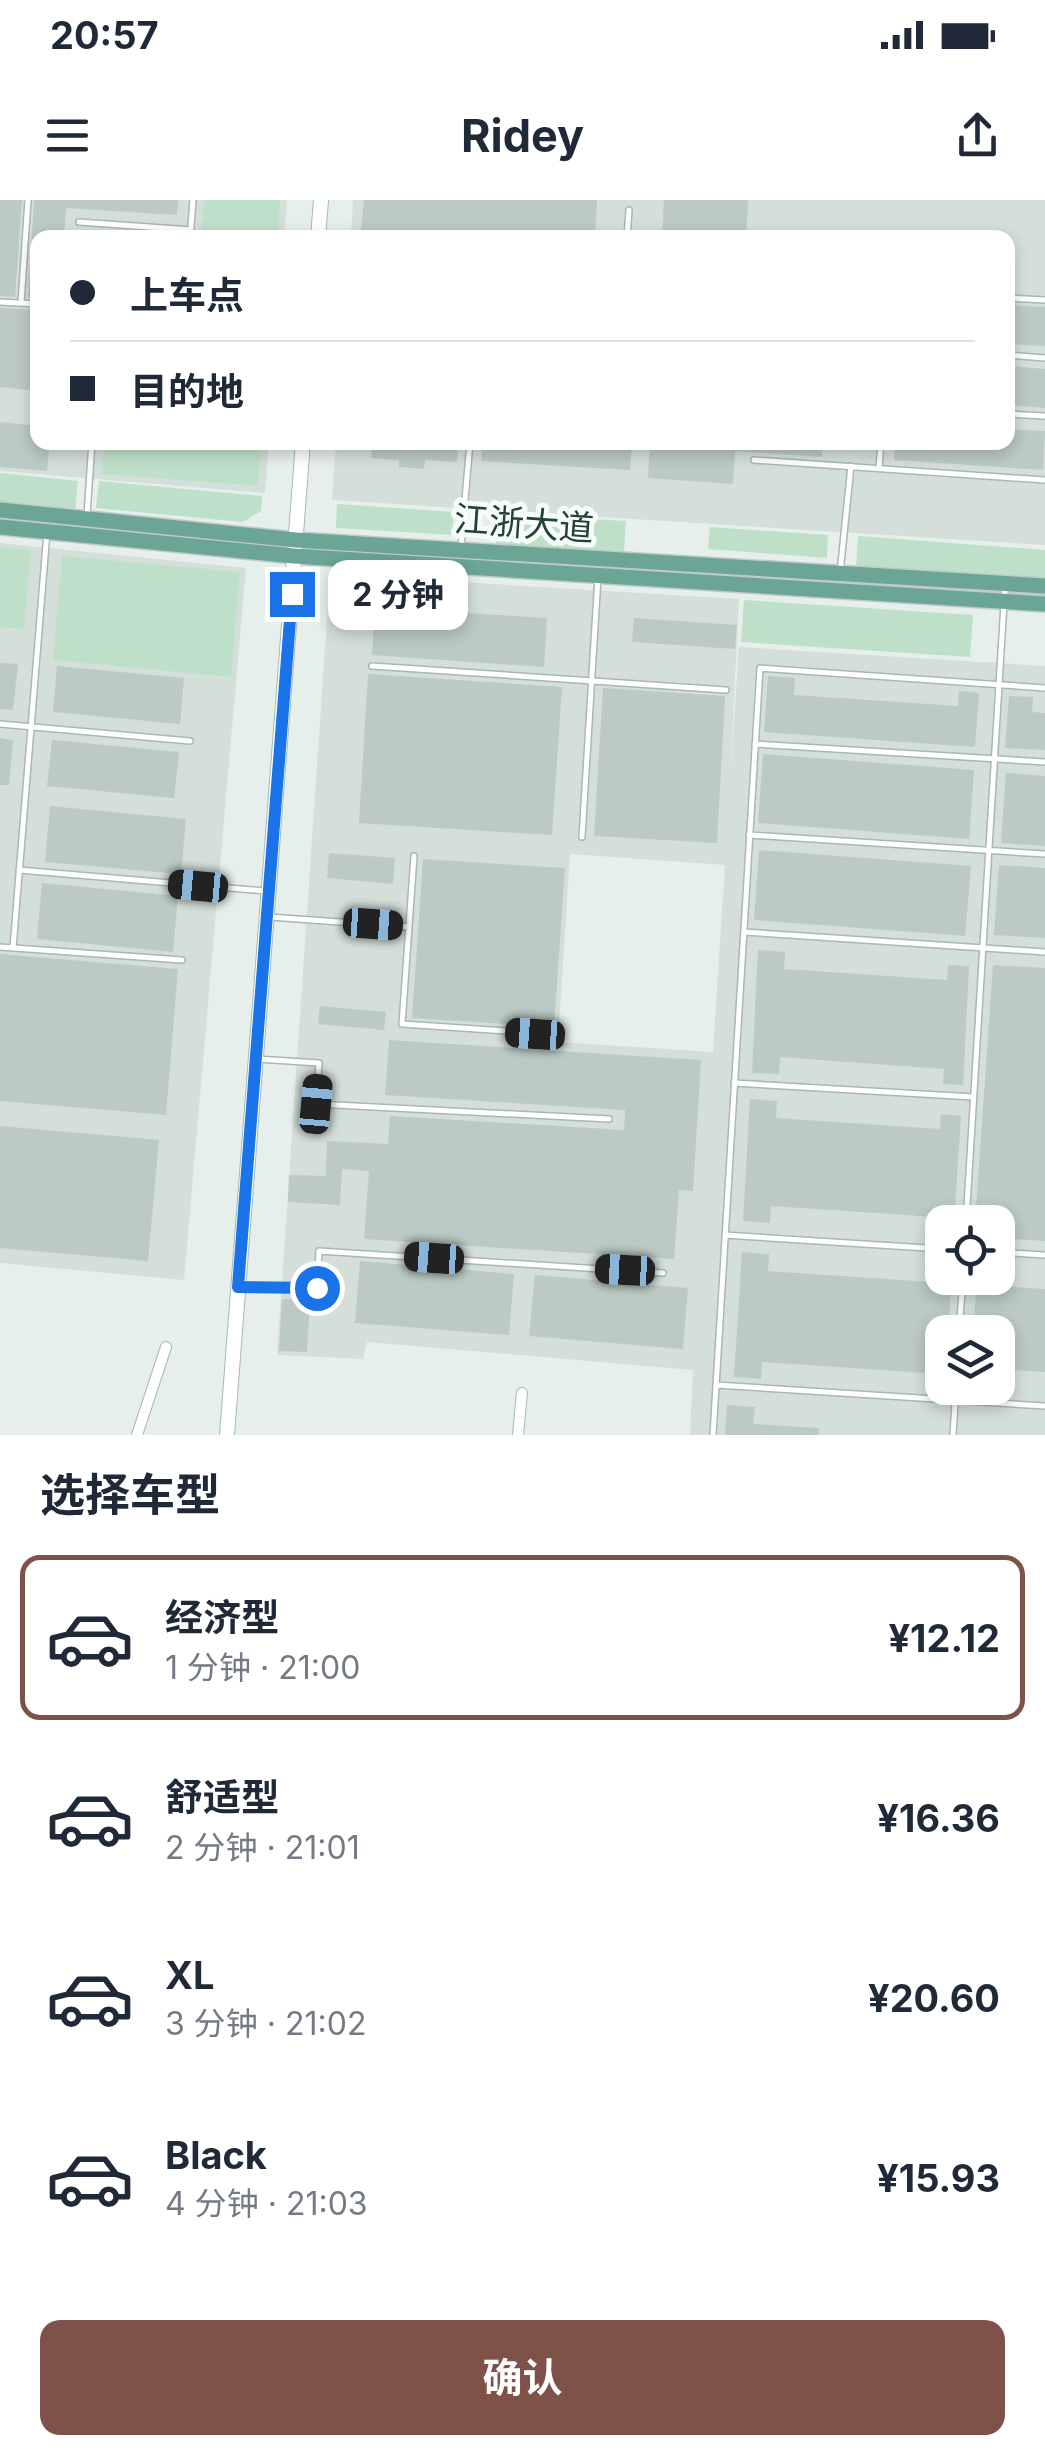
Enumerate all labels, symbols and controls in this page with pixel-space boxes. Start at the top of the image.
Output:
text: 20:57 [50,12,159,58]
icon: menu [40,108,95,163]
text: Ridey [461,108,584,163]
icon: share [950,108,1005,163]
text: 上车点 [130,272,244,318]
text: 目的地 [130,368,244,414]
street label: 江浙大道 [453,497,595,549]
callout: 2 分钟 [327,559,467,629]
route end [270,572,315,617]
text: 2 分钟 [352,575,444,614]
car [167,868,229,904]
car [342,907,404,941]
car [504,1017,566,1051]
car [298,1073,334,1135]
map controls [925,1205,1015,1405]
button: locate [925,1205,1015,1295]
car [403,1241,465,1275]
car [594,1253,656,1287]
route start [295,1266,340,1311]
button: layers [925,1315,1015,1405]
text: 选择车型 [40,1467,220,1522]
icon: car [45,1593,135,1683]
text: 经济型 [165,1594,279,1640]
text: ¥12.12 [888,1615,1000,1661]
text: 1 分钟 · 21:00 [165,1648,360,1687]
icon: car [45,1773,135,1863]
text: 舒适型 [165,1774,279,1820]
text: ¥16.36 [877,1795,1000,1841]
text: 2 分钟 · 21:01 [165,1828,360,1867]
text: XL [165,1952,215,1998]
icon: car [45,1953,135,2043]
text: ¥20.60 [868,1975,1000,2021]
text: 3 分钟 · 21:02 [165,2004,366,2043]
text: Black [165,2132,267,2178]
icon: car [45,2133,135,2223]
text: ¥15.93 [877,2155,1000,2201]
text: 4 分钟 · 21:03 [165,2184,368,2223]
button: 确认 [40,2320,1005,2435]

